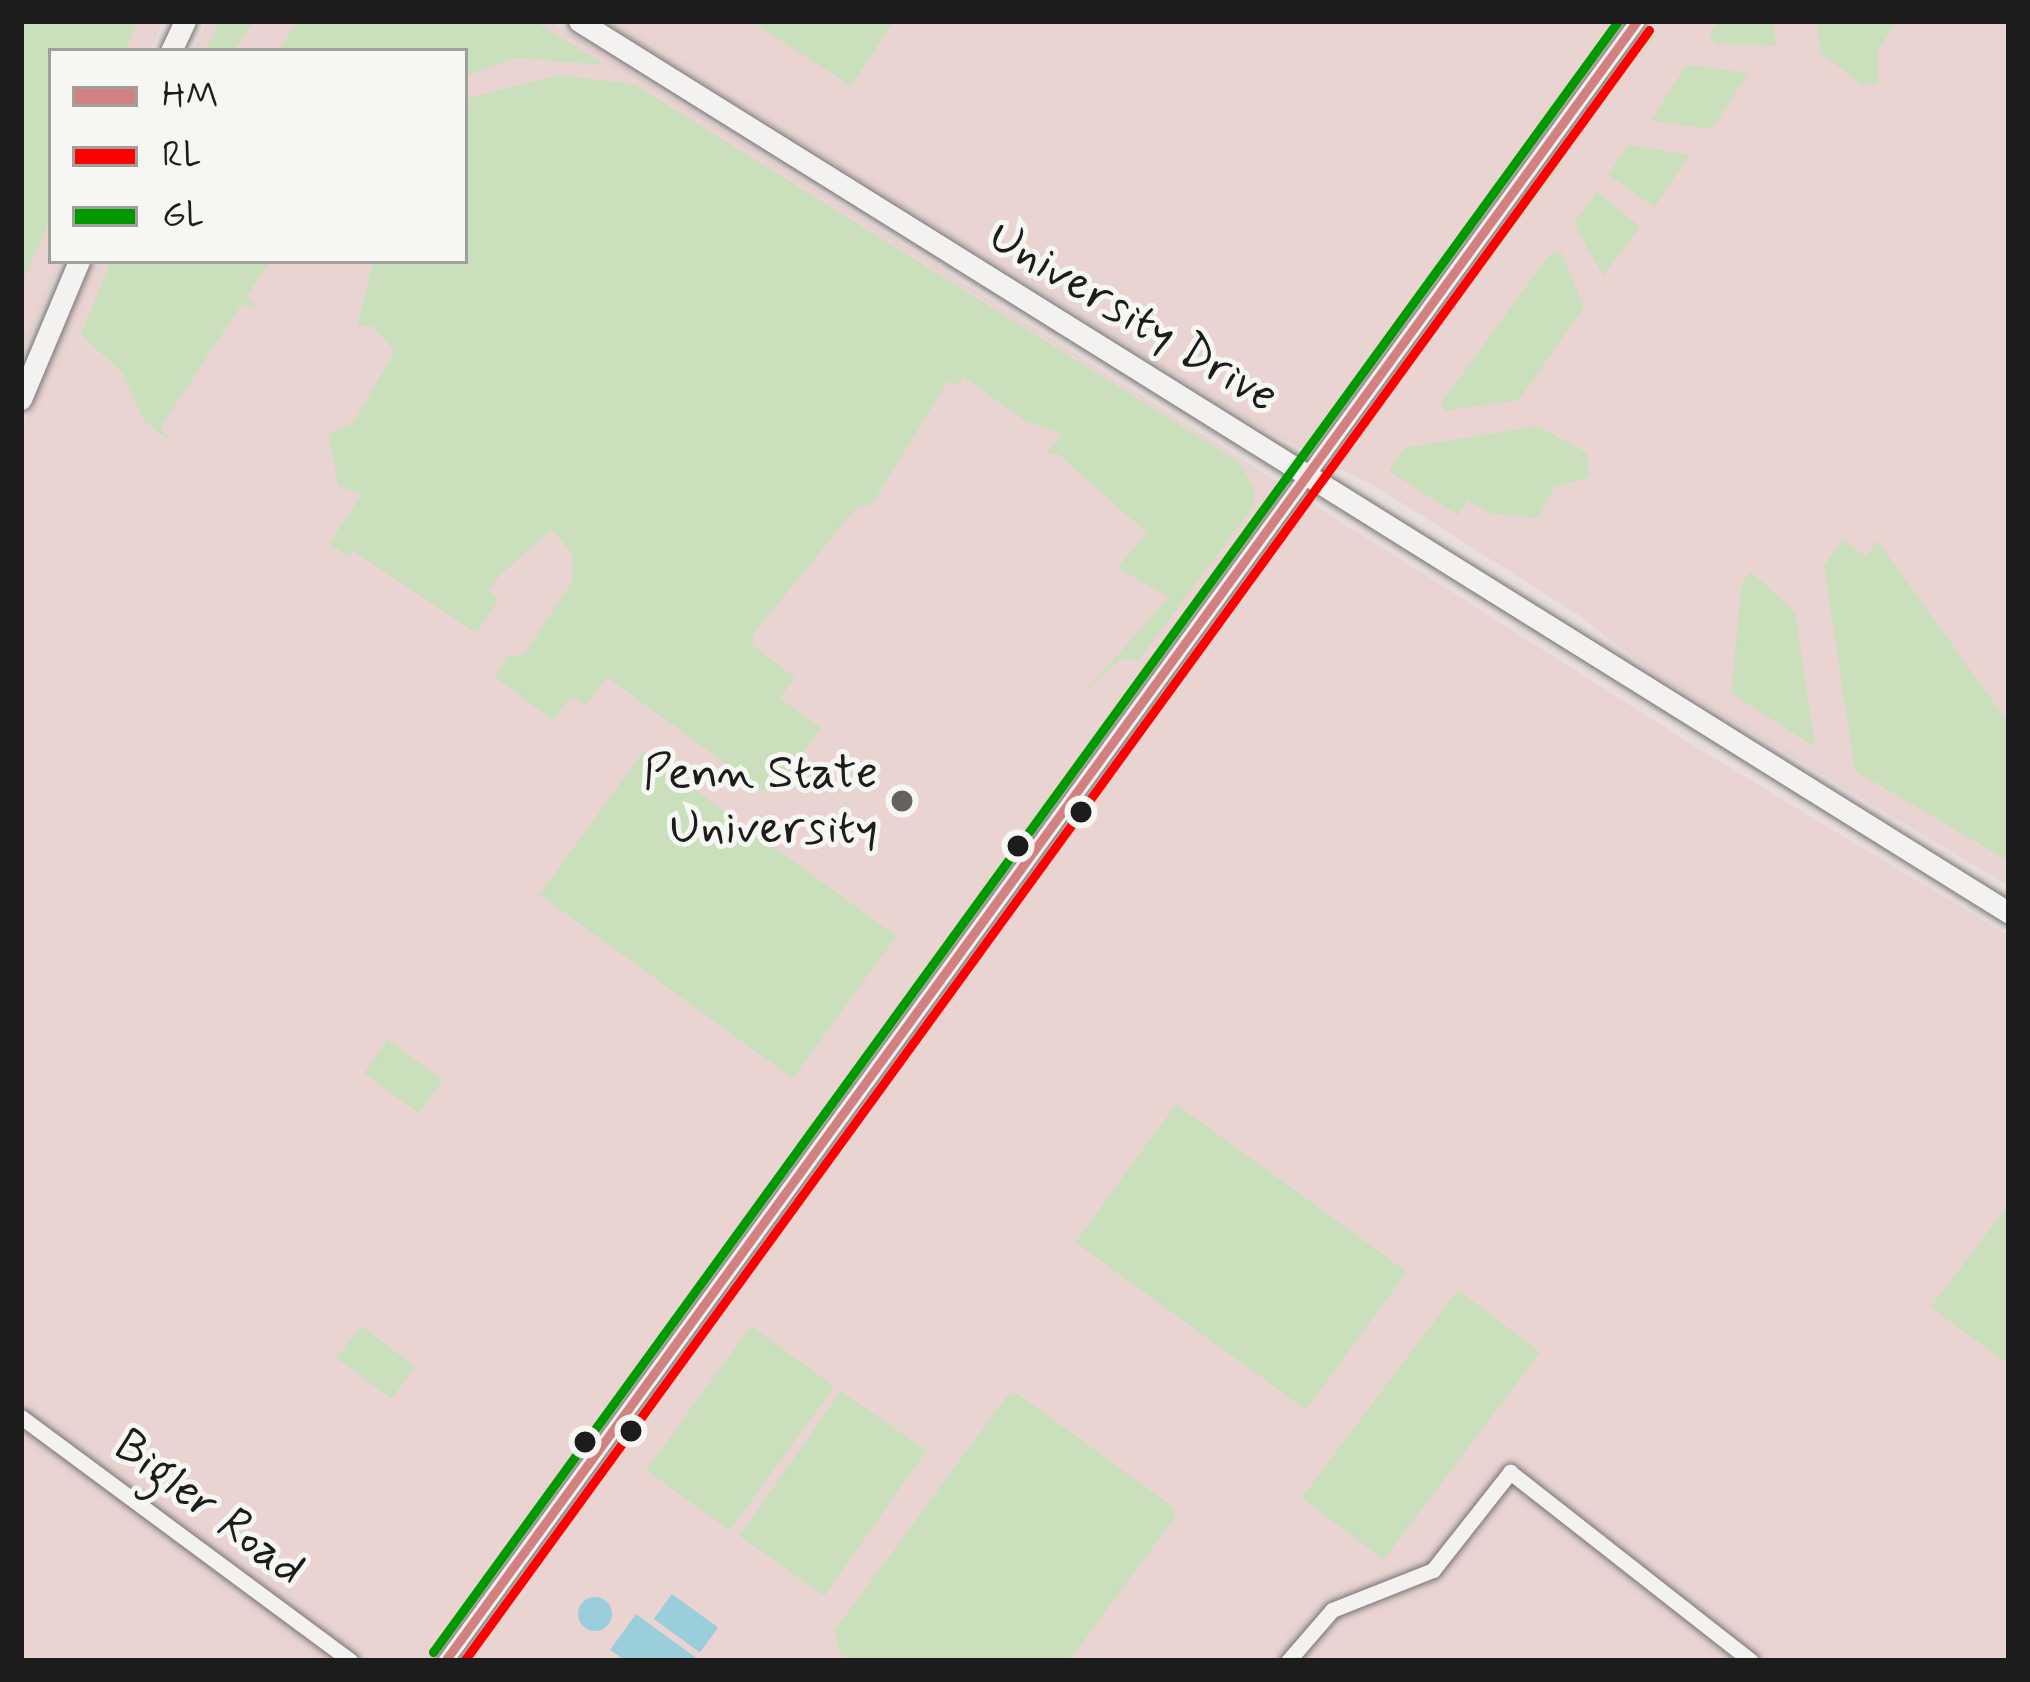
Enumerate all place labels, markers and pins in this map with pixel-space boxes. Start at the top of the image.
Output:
place label: Penn State University [643,744,878,857]
marker: Penn State University [889,788,915,814]
unlabelled marker [1070,801,1092,823]
unlabelled marker [1007,835,1029,857]
unlabelled marker [620,1420,642,1442]
unlabelled marker [574,1431,596,1453]

